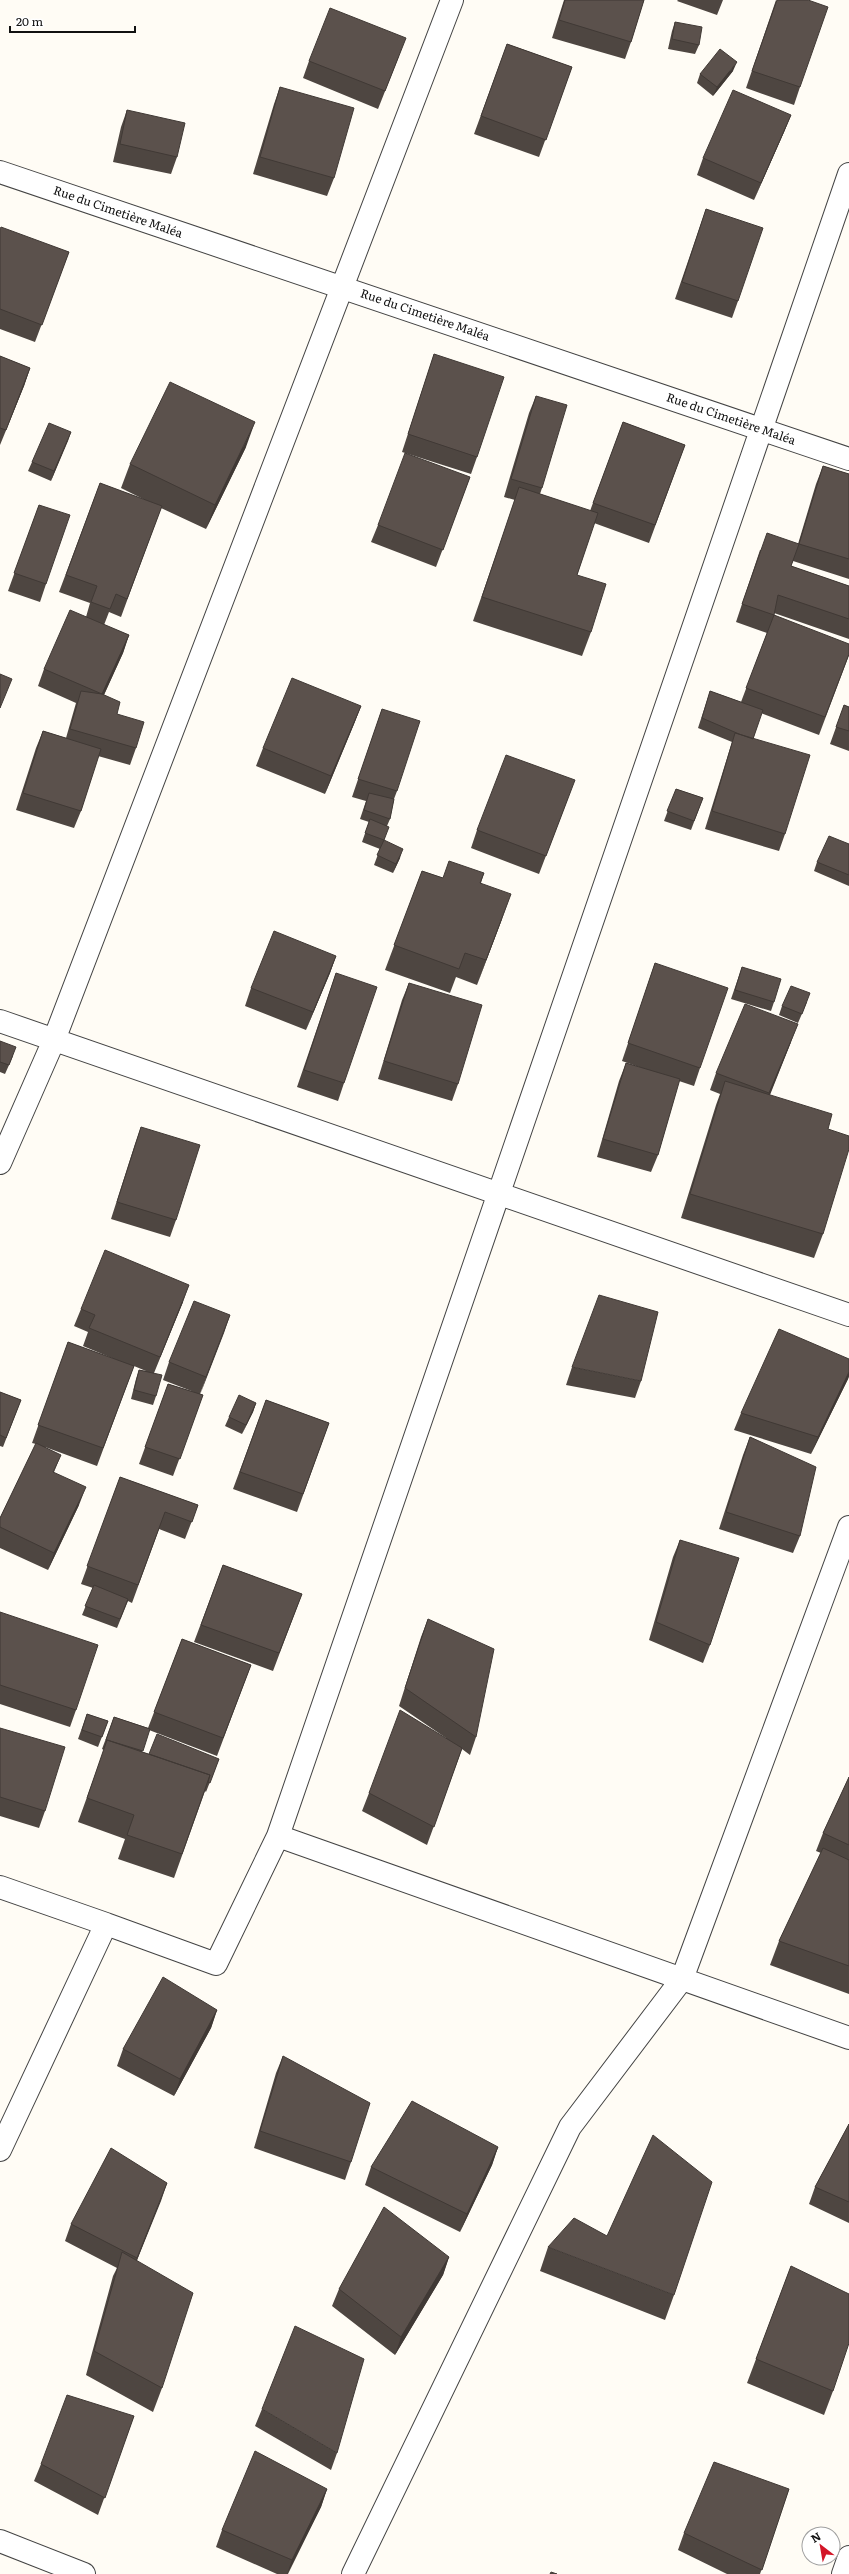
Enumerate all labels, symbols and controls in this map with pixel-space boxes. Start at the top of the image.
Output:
scale bar [10,8,135,34]
text: 20 m [16,12,43,30]
street label: Rue du Cimetière Maléa [51,180,186,242]
street label: Rue du Cimetière Maléa [358,283,493,345]
street label: Rue du Cimetière Maléa [664,387,799,449]
north arrow [801,2526,841,2566]
text: N [807,2527,823,2546]

